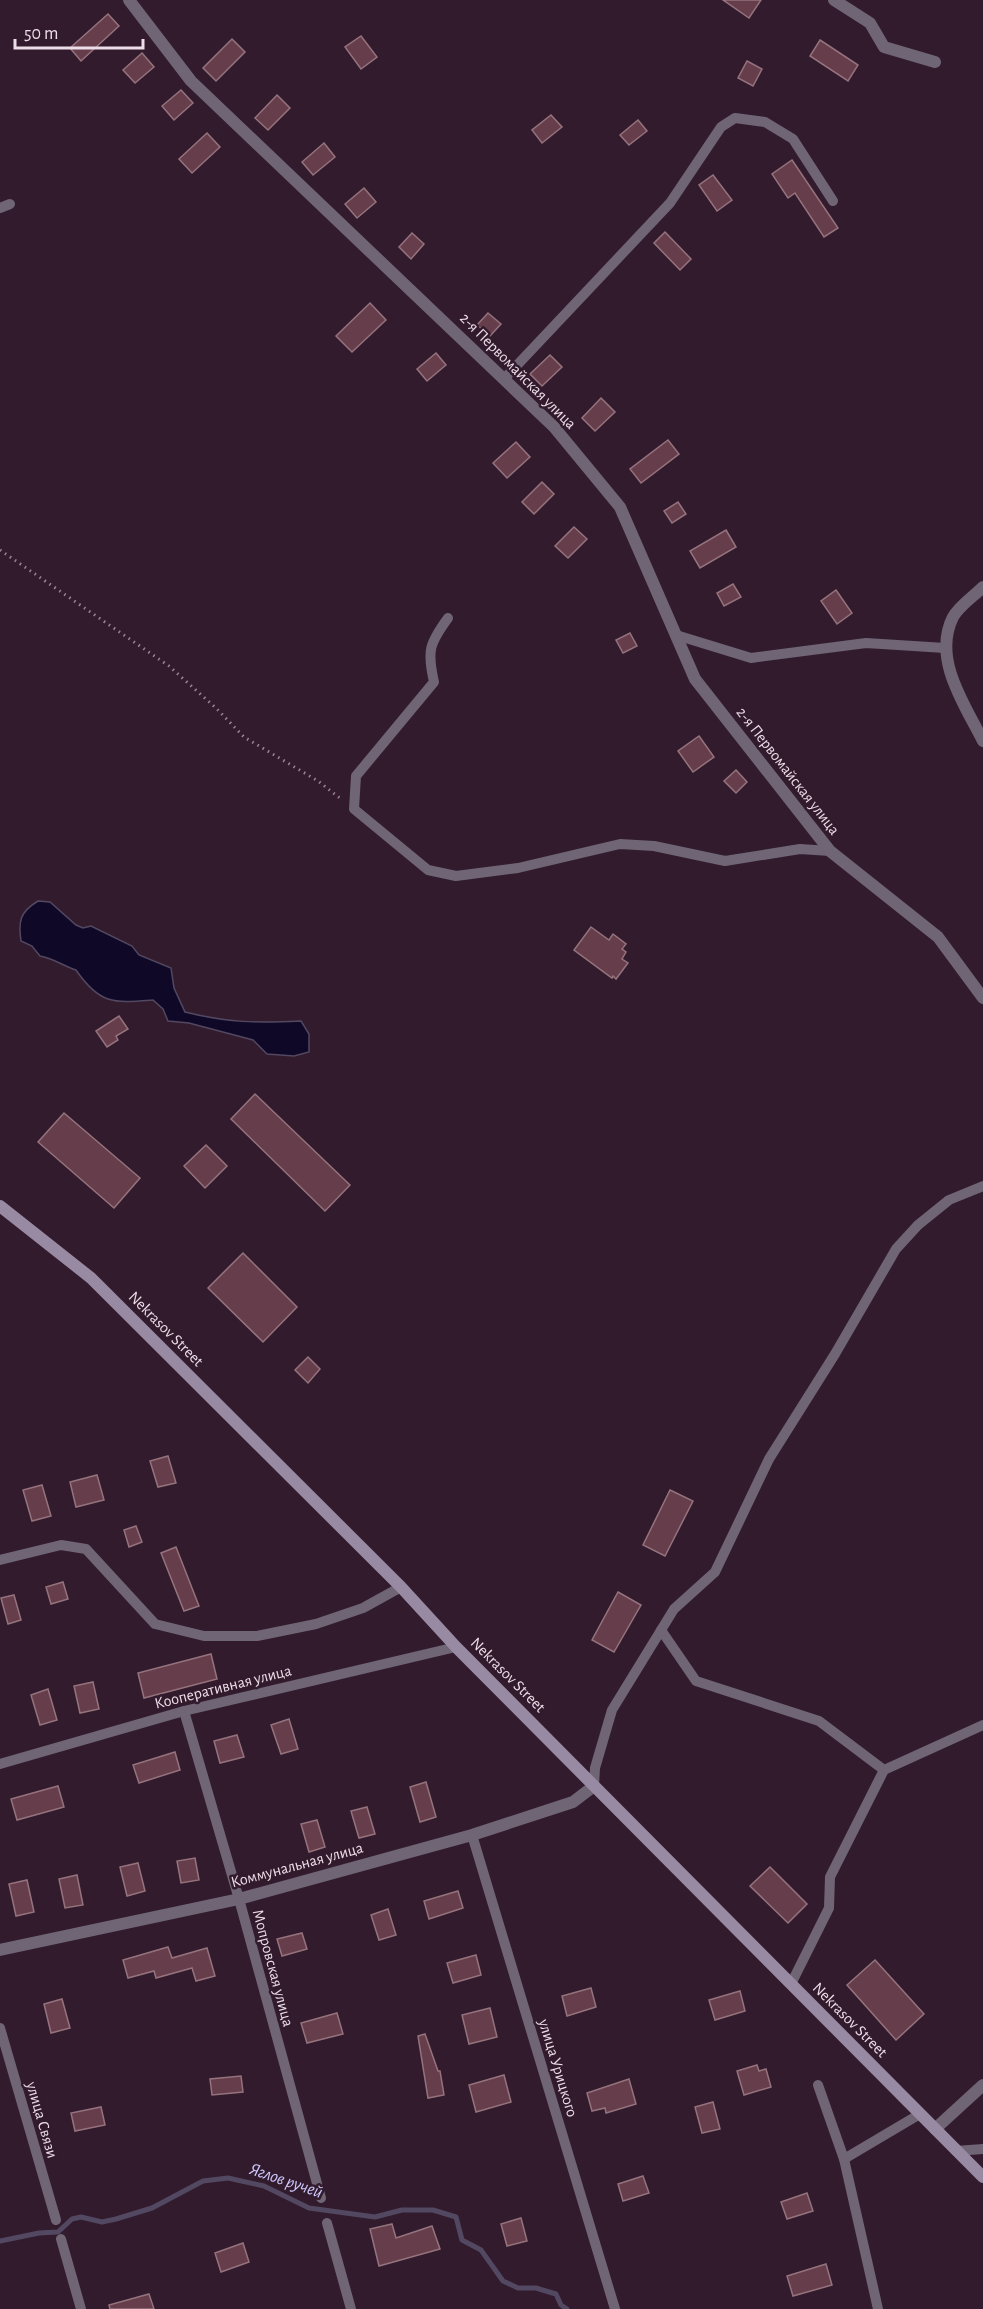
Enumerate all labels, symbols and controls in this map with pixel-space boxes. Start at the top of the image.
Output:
scale bar [15,12,142,50]
text: 50 m [24,25,58,43]
street label: 2-я Первомайская улица [456,310,579,433]
street label: 2-я Первомайская улица [733,704,843,838]
street label: Nekrasov Street [126,1289,206,1369]
street label: Nekrasov Street [468,1635,548,1715]
street label: Кооперативная улица [153,1662,293,1713]
street label: Коммунальная улица [229,1840,365,1891]
street label: Мопровская улица [249,1908,296,2029]
street label: Nekrasov Street [810,1980,890,2060]
street label: улица Урицкого [534,2016,581,2119]
street label: улица Связи [22,2079,61,2160]
water label: Яглов ручей [247,2160,325,2202]

